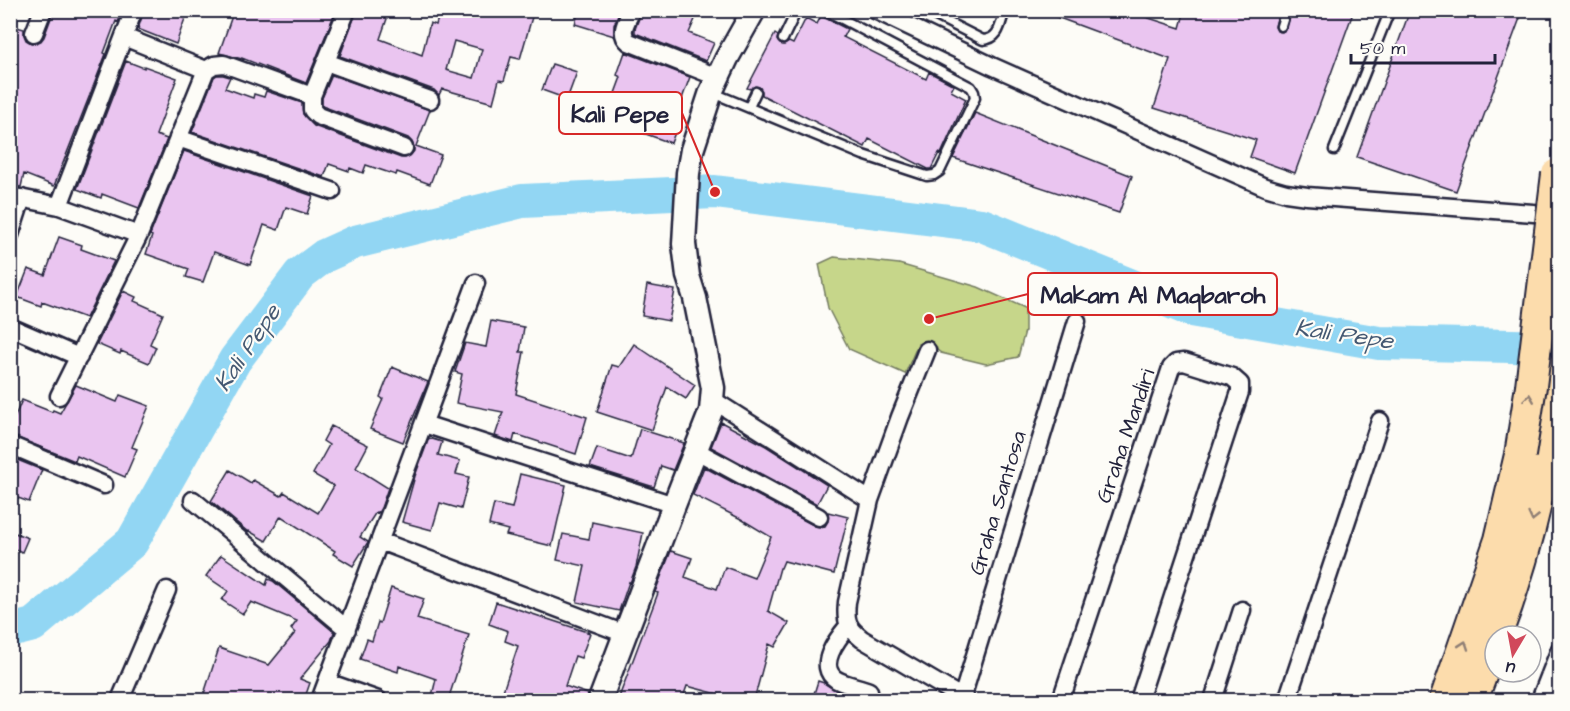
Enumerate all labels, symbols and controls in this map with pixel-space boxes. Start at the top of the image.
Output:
scale bar [1351,27,1495,65]
text: 50 m [1360,36,1405,61]
callout: Kali Pepe [559,92,682,134]
text: Kali Pepe [571,98,669,132]
callout: Makam Al Maqbaroh [1028,273,1277,315]
text: Makam Al Maqbaroh [1041,279,1267,313]
water label: Kali Pepe [206,297,290,398]
water label: Kali Pepe [1293,311,1396,359]
street label: Graha Mandiri [1089,365,1163,507]
one-way arrow [1523,393,1535,402]
street label: Graha Santosa [961,427,1035,579]
one-way arrow [1527,512,1540,522]
north arrow [1483,624,1543,684]
one-way arrow [1457,640,1470,651]
text: U [1504,656,1517,679]

